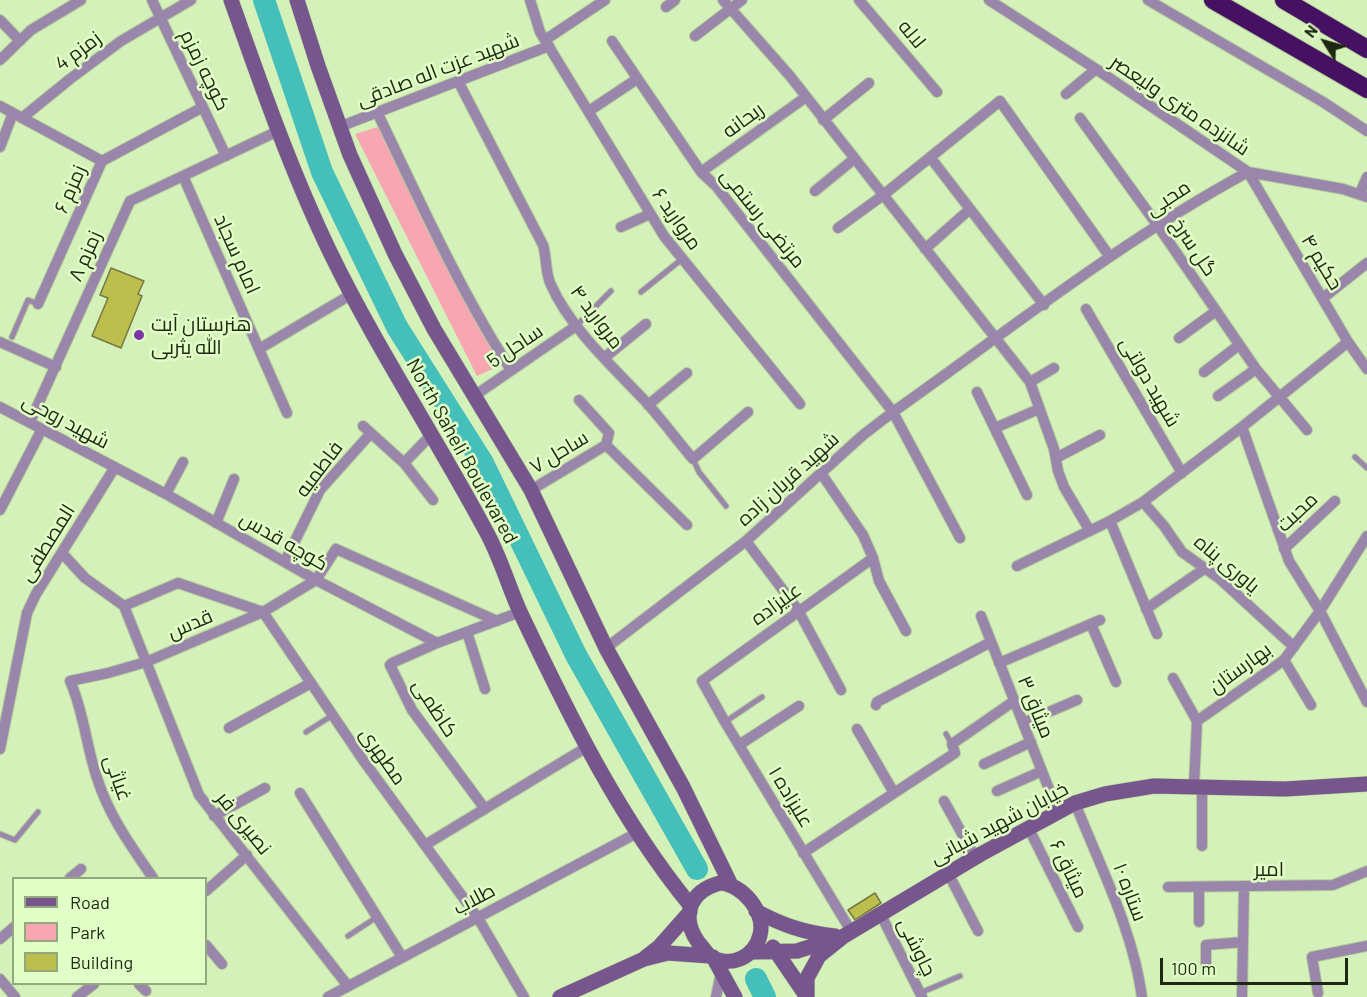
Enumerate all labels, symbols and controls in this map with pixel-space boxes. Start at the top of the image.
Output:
north arrow [1295,12,1355,72]
street label: لاله [893,15,931,53]
text: N [1299,21,1321,41]
street label: کوچه زمزم [175,25,235,115]
street label: زمزم 4 [50,26,106,76]
street label: شهید عزت اله صادقی [353,28,523,112]
street label: شانزده متری ولیعصر [1106,49,1254,161]
street label: ریحانه [718,97,768,143]
street label: زمزم ۶ [49,161,91,217]
street label: مرتضی رستمی [715,163,811,273]
street label: محبی [1141,175,1195,221]
street label: مروارید ۶ [647,183,707,255]
street label: امام سجاد [209,210,265,298]
street label: گل سرخ [1166,213,1222,281]
street label: زمزم ۸ [63,227,107,285]
street label: حکیم ۴ [1296,230,1348,294]
street label: مروارید ۴ [565,280,629,354]
place label: هنرستان آیت الله یثربی [151,312,251,359]
street label: ساحل 5 [483,319,547,373]
marker: هنرستان آیت الله یثربی [132,328,146,342]
street label: شهید دولتی [1115,333,1185,431]
street label: North Saheli Boulevared [401,354,523,548]
street label: شهید روحی [18,388,114,454]
street label: ساحل ۷ [525,425,593,479]
street label: شهید قربان زاده [732,427,844,531]
street label: فاطمیه [290,436,348,502]
street label: محبت [1272,487,1322,537]
street label: المصطفی [14,500,80,586]
street label: کوچه قدس [236,506,332,576]
street label: یاوری پناه [1189,530,1265,598]
street label: علیزاده [746,578,806,630]
street label: قدس [164,604,216,644]
street label: بهارستان [1204,637,1276,699]
street label: میثاق ۳ [1013,672,1059,742]
street label: کاظمی [407,674,463,742]
street label: مطهری [355,723,411,789]
street label: غیاثی [99,752,137,804]
street label: علیزاده ۱ [764,762,818,832]
street label: خیابان شهید شبانی [926,776,1072,870]
street label: نصیری فر [211,787,277,859]
street label: میثاق ۶ [1045,836,1093,902]
street label: امیر [1254,857,1284,881]
street label: ستاره ۱۰ [1108,859,1152,925]
legend [12,877,207,985]
street label: طلاب [449,878,499,920]
text: Road [70,891,110,913]
street label: چاوشی [893,914,941,980]
text: Park [70,921,105,943]
scale bar [1163,946,1350,984]
text: Building [70,951,133,973]
text: 100 m [1171,957,1216,979]

